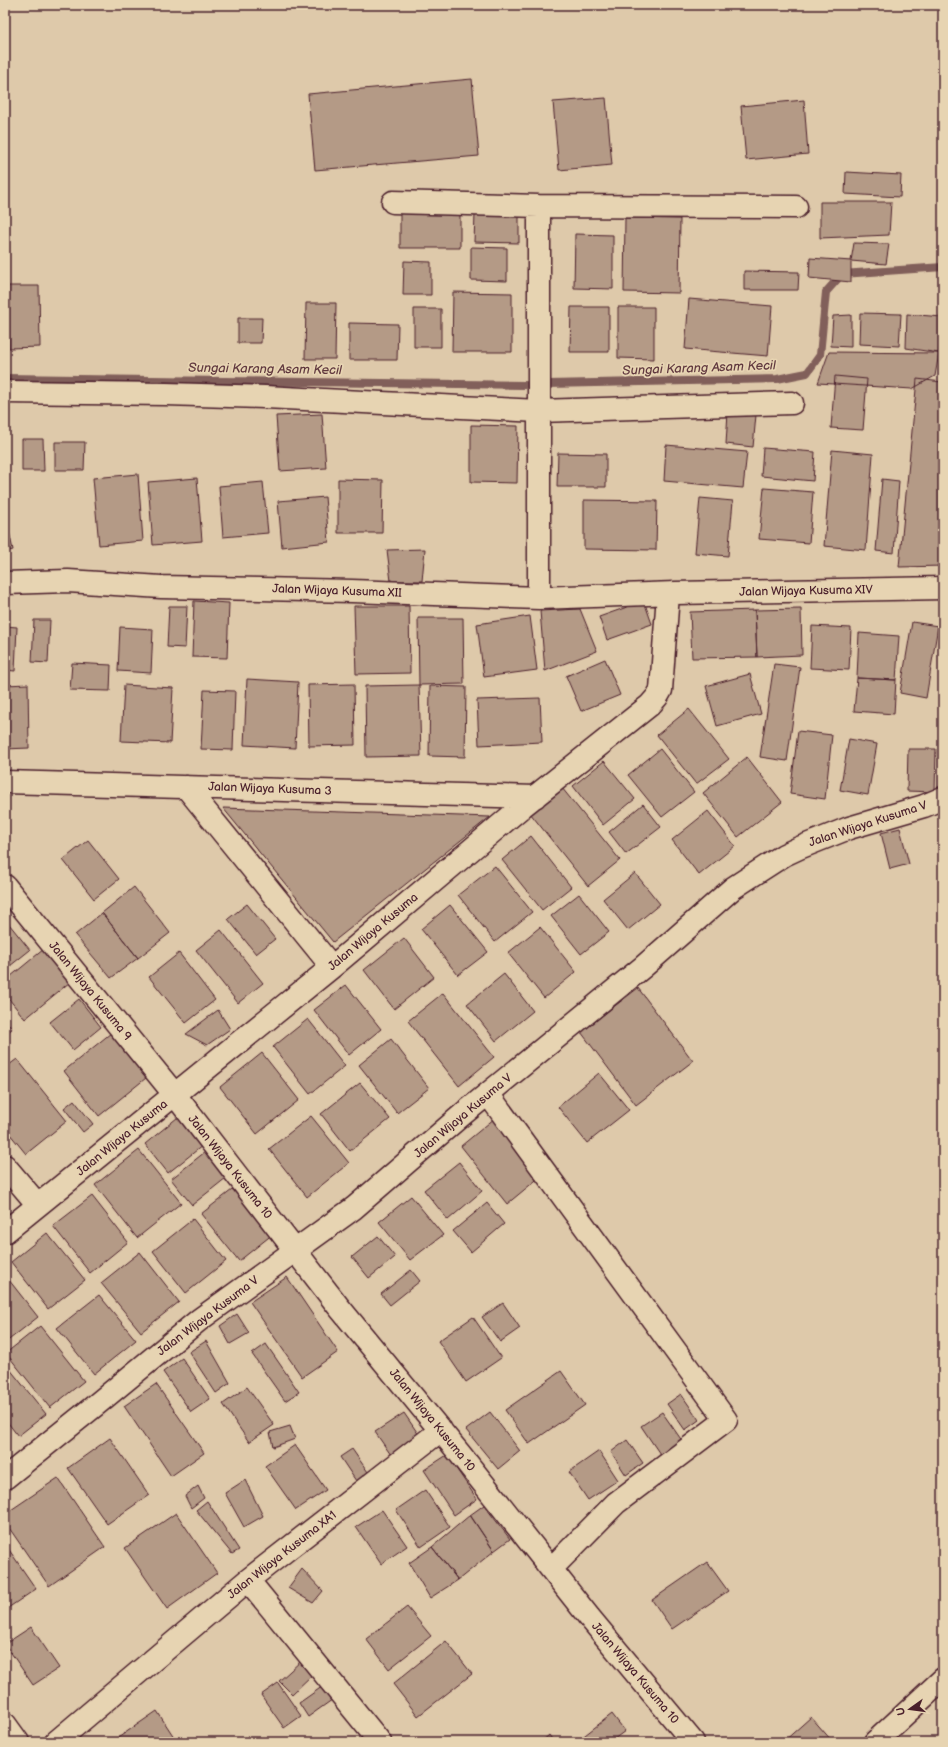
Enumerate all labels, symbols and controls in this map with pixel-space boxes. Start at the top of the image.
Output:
water label: Sungai Karang Asam Kecil [622,357,777,379]
water label: Sungai Karang Asam Kecil [188,360,343,378]
street label: Jalan Wijaya Kusuma XII [272,581,402,601]
street label: Jalan Wijaya Kusuma XIV [739,582,874,600]
street label: Jalan Wijaya Kusuma 3 [208,779,332,799]
street label: Jalan Wijaya Kusuma V [807,798,930,850]
street label: Jalan Wijaya Kusuma [325,890,421,974]
street label: Jalan Wijaya Kusuma 9 [45,938,135,1044]
street label: Jalan Wijaya Kusuma V [411,1070,516,1161]
street label: Jalan Wijaya Kusuma [73,1096,171,1179]
street label: Jalan Wijaya Kusuma 10 [185,1112,275,1222]
street label: Jalan Wijaya Kusuma V [154,1272,262,1359]
street label: Jalan Wijaya Kusuma 10 [386,1365,478,1475]
street label: Jalan Wijaya Kusuma XA1 [224,1508,340,1602]
street label: Jalan Wijaya Kusuma 10 [588,1619,682,1727]
north arrow [890,1689,930,1729]
text: U [893,1706,908,1717]

